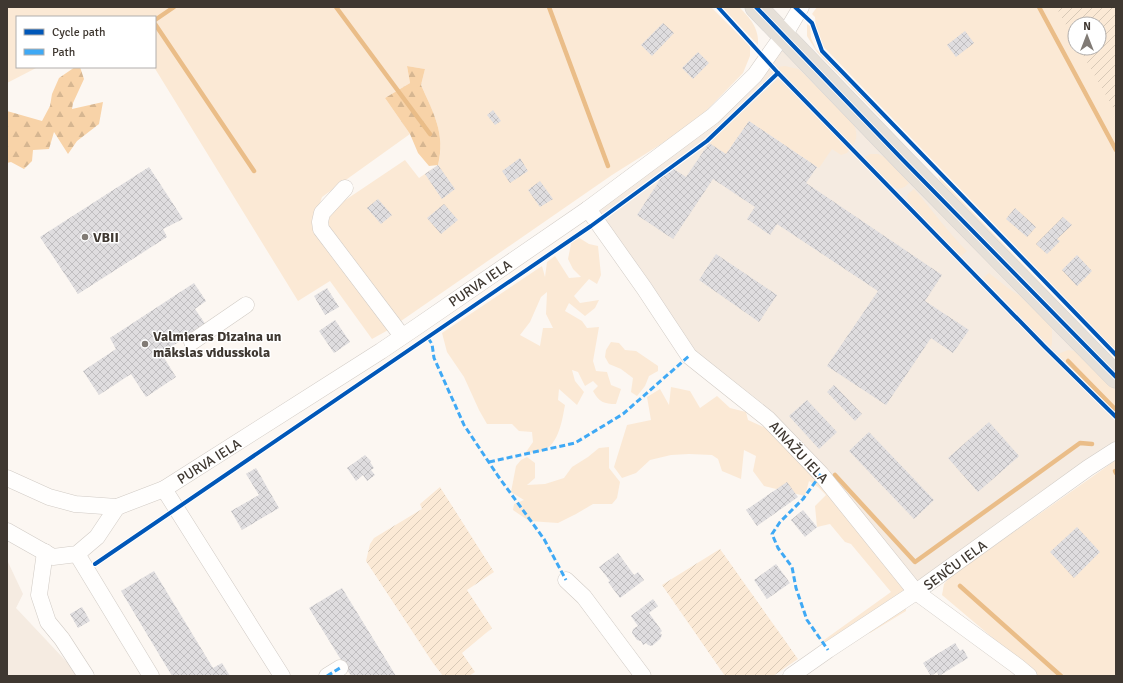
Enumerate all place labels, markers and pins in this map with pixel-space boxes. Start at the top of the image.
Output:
place label: VBII [93,229,119,246]
marker: VBII [80,232,90,242]
place label: Valmieras Dizaina un mākslas vidusskola [153,328,282,361]
marker: Valmieras Dizaina un mākslas vidusskola [140,339,150,349]

